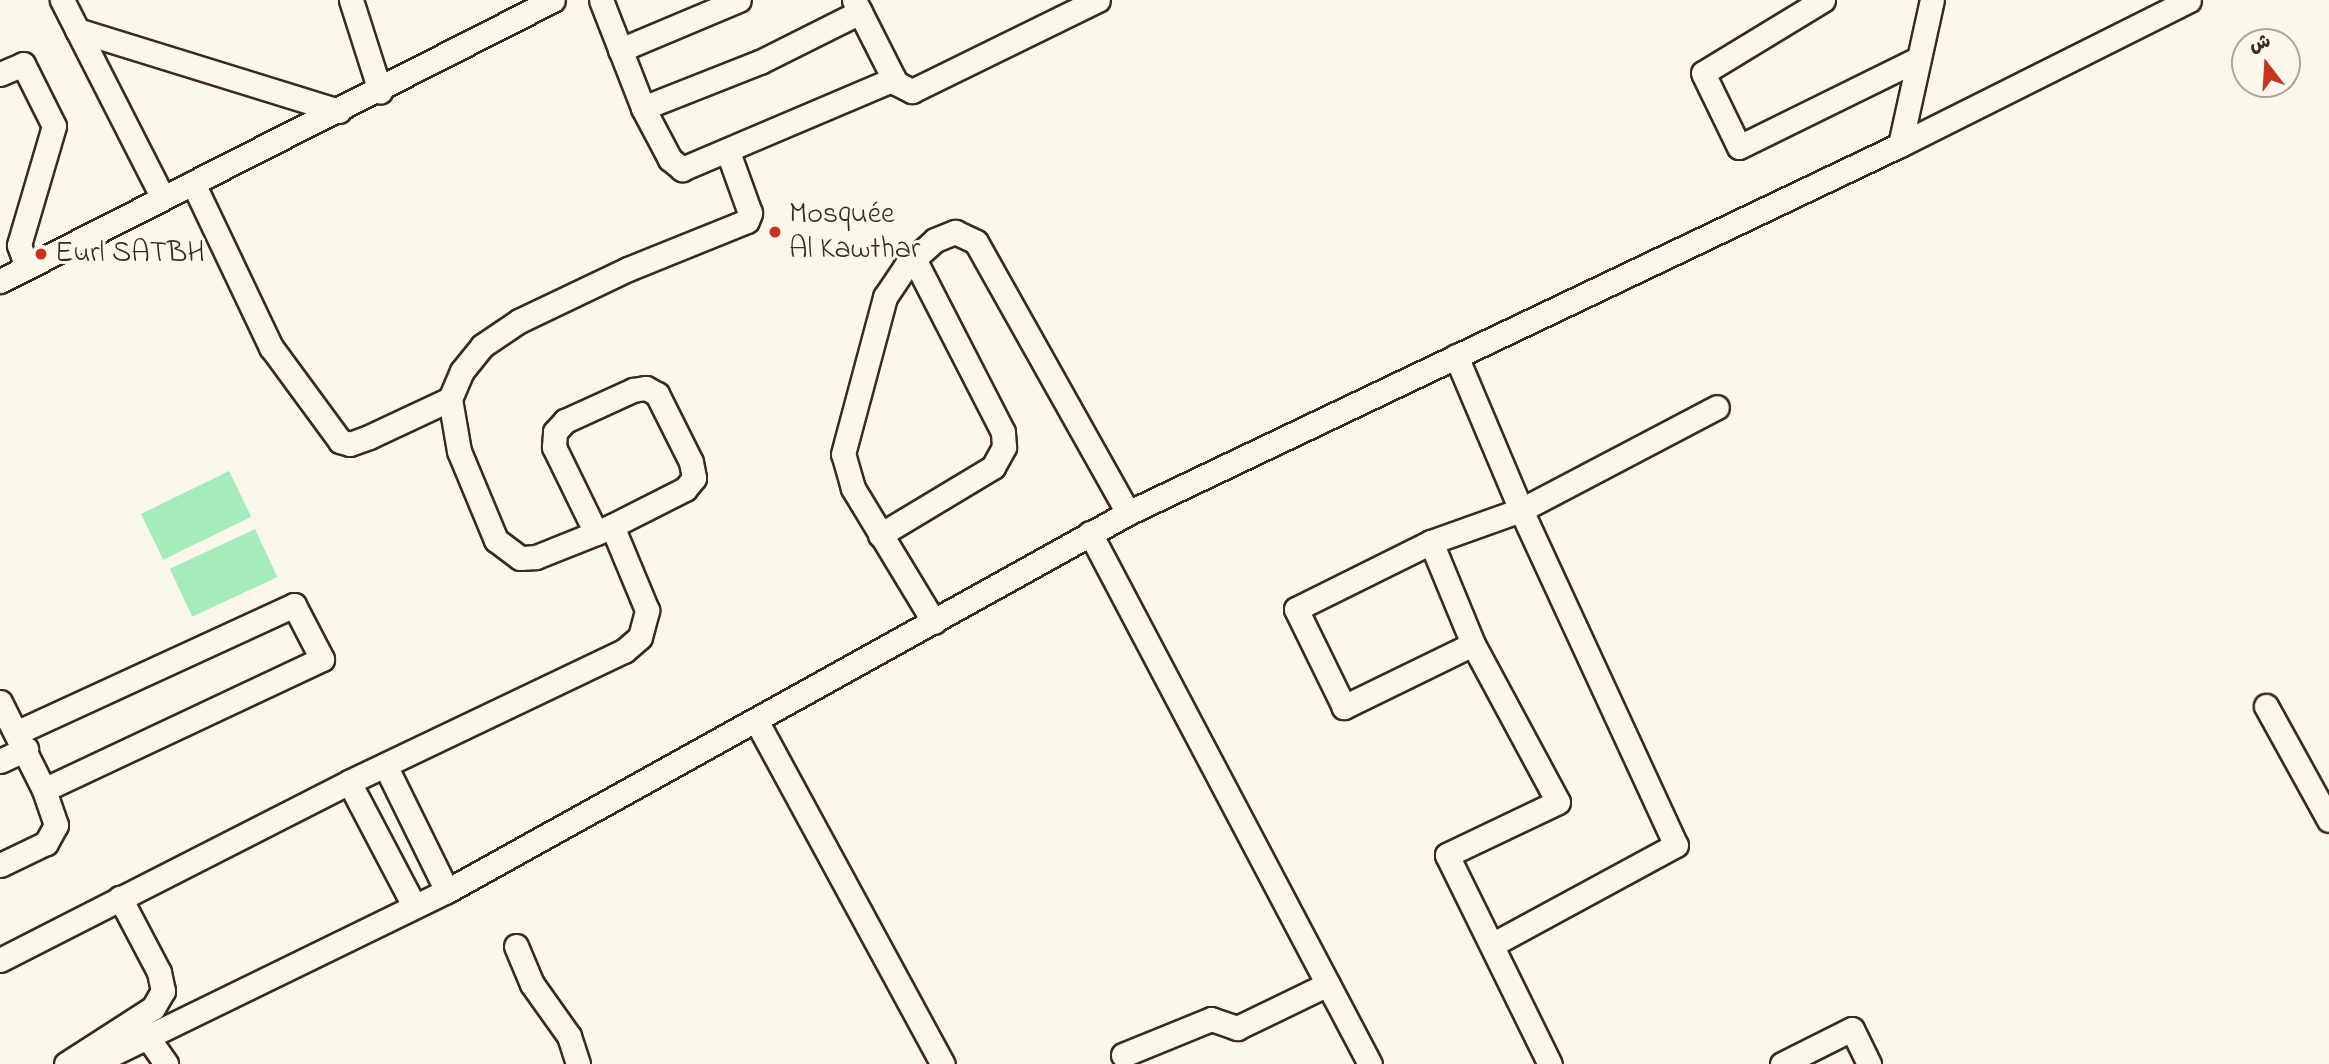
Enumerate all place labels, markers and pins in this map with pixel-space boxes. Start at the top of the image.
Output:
place label: Mosquée Al Kawthar [789,197,920,268]
marker: Mosquée Al Kawthar [767,224,783,240]
place label: Eurl SATBH [55,236,205,272]
marker: Eurl SATBH [33,246,49,262]

